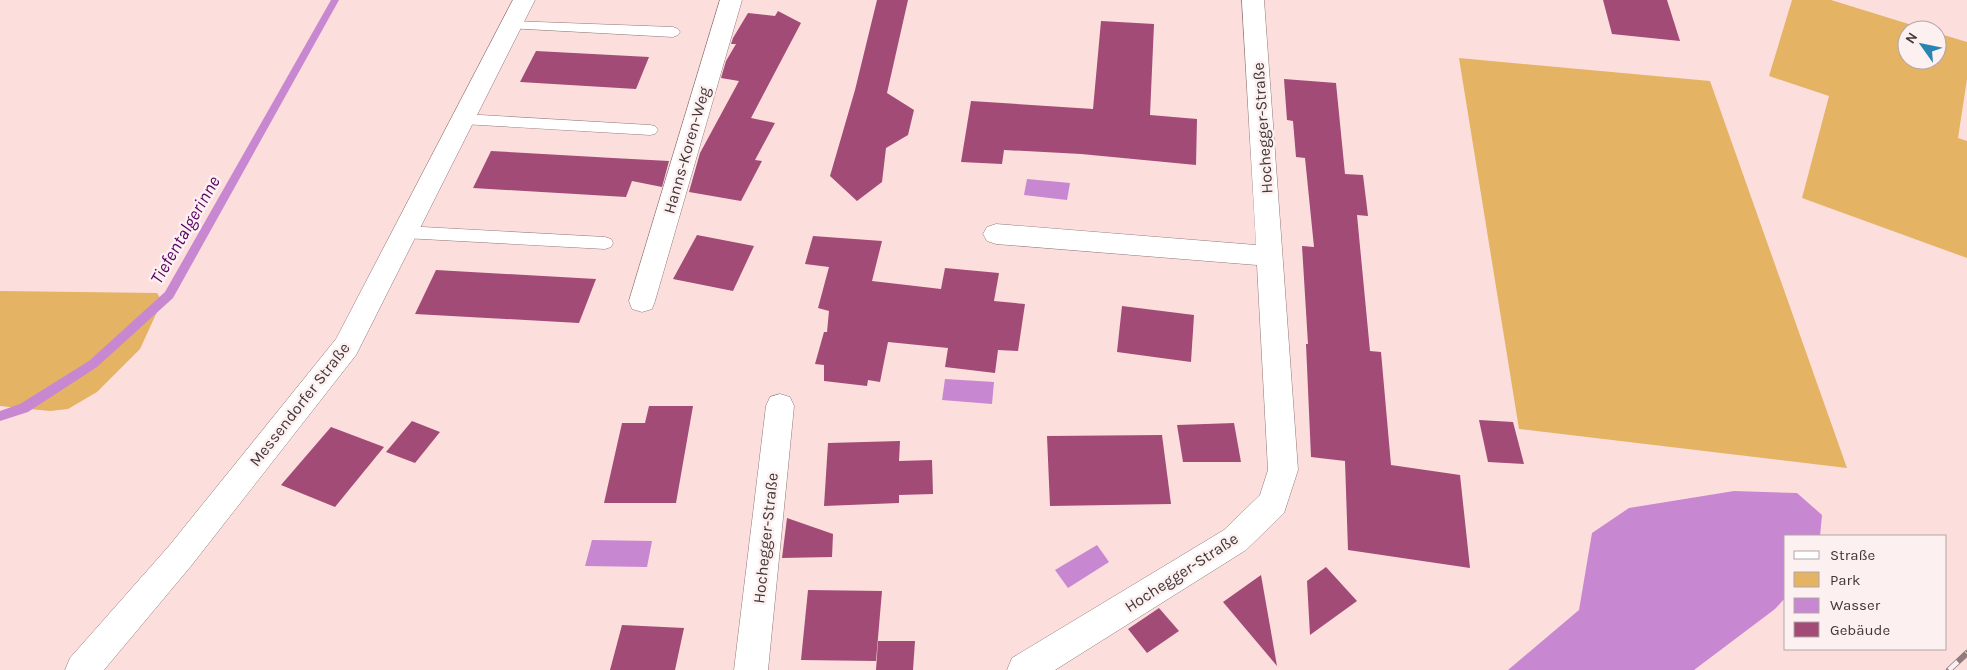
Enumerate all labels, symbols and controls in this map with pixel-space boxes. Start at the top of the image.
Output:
north arrow [1897,20,1947,70]
text: N [1902,29,1921,47]
street label: Hochegger-Straße [1248,62,1277,194]
street label: Hanns-Koren-Weg [659,84,714,216]
water label: Tiefentalgerinne [145,172,225,288]
street label: Messendorfer Straße [245,339,354,470]
street label: Hochegger-Straße [749,472,782,604]
street label: Hochegger-Straße [1121,529,1242,616]
legend [1784,535,1947,650]
text: Straße [1830,546,1875,564]
text: Park [1830,571,1860,589]
text: Wasser [1830,596,1881,614]
text: Gebäude [1830,621,1890,639]

